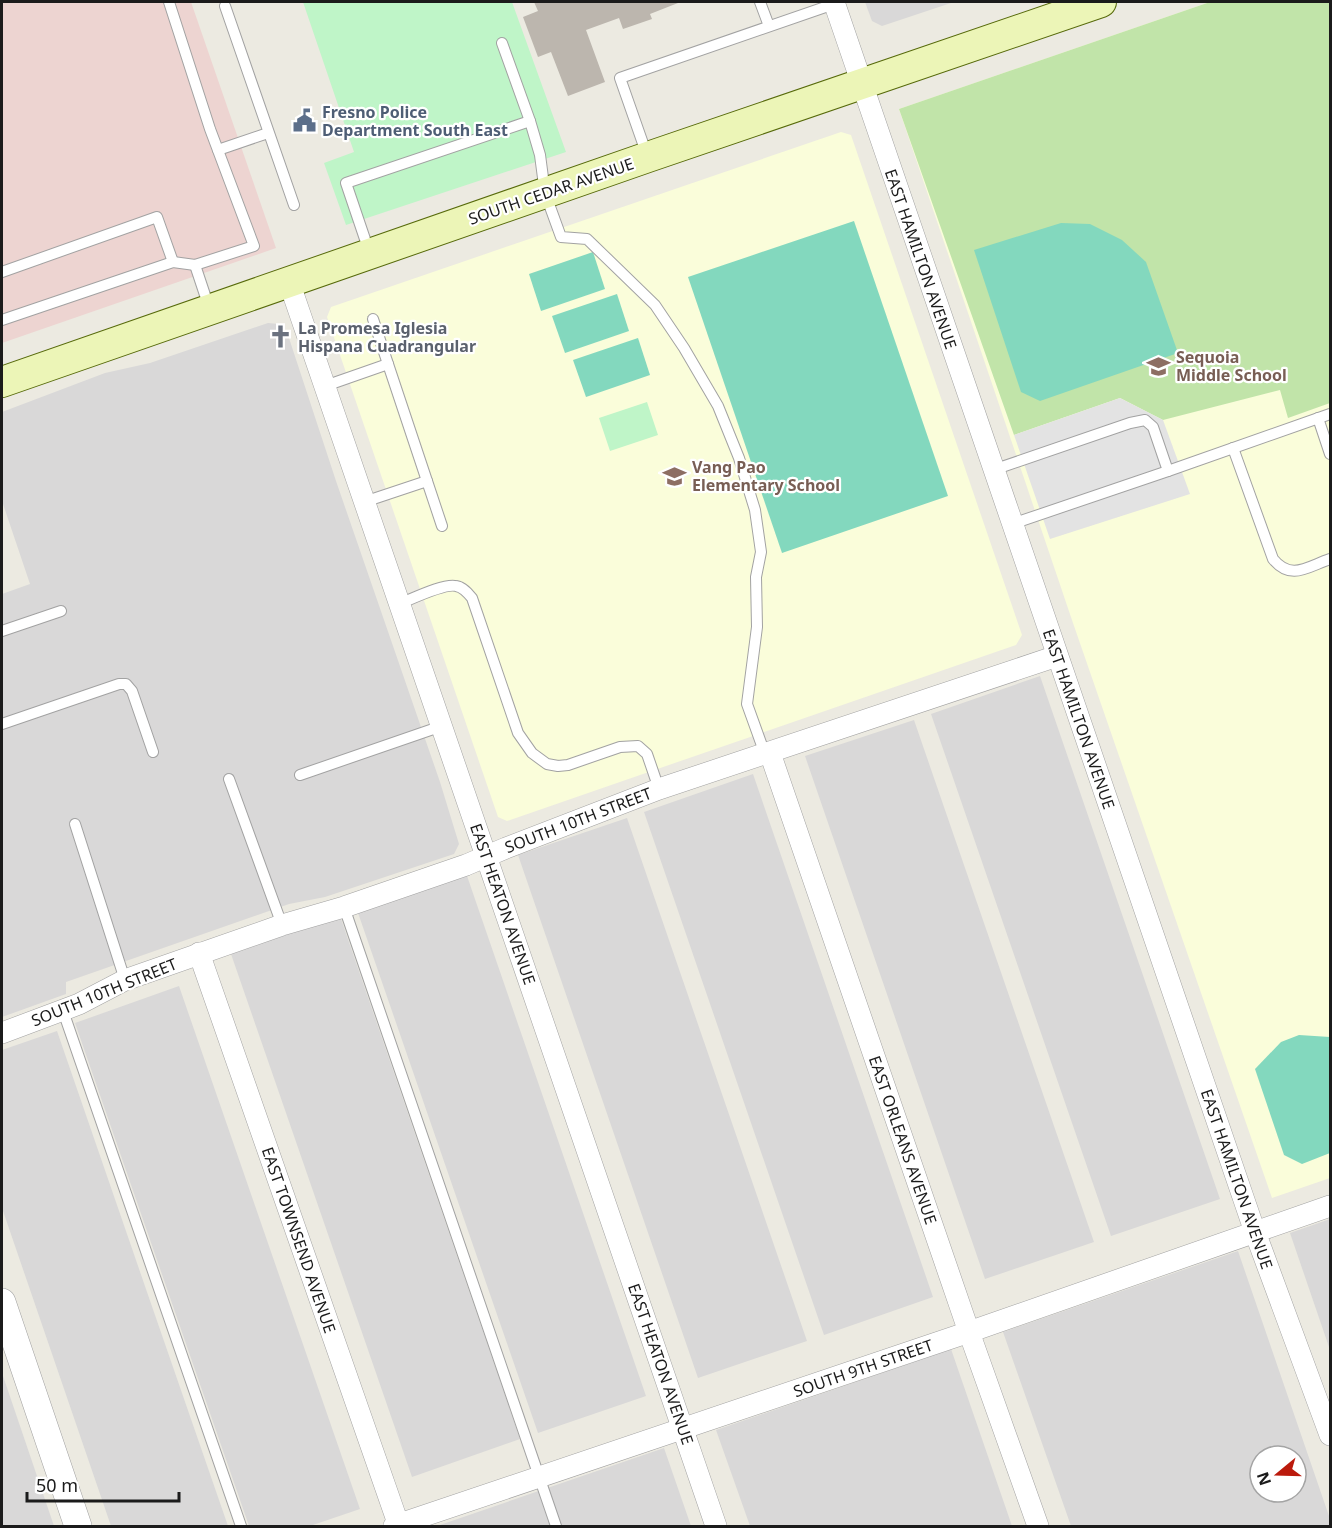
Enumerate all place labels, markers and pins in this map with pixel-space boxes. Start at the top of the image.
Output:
place label: Fresno Police Department South East [322,101,508,141]
public building icon: Fresno Police Department South East [291,108,317,134]
place label: La Promesa Iglesia Hispana Cuadrangular [298,317,476,357]
church icon: La Promesa Iglesia Hispana Cuadrangular [267,324,293,350]
place label: Sequoia Middle School [1176,346,1287,386]
school or university icon: Sequoia Middle School [1145,353,1171,379]
place label: Vang Pao Elementary School [692,456,840,496]
school or university icon: Vang Pao Elementary School [661,463,687,489]

